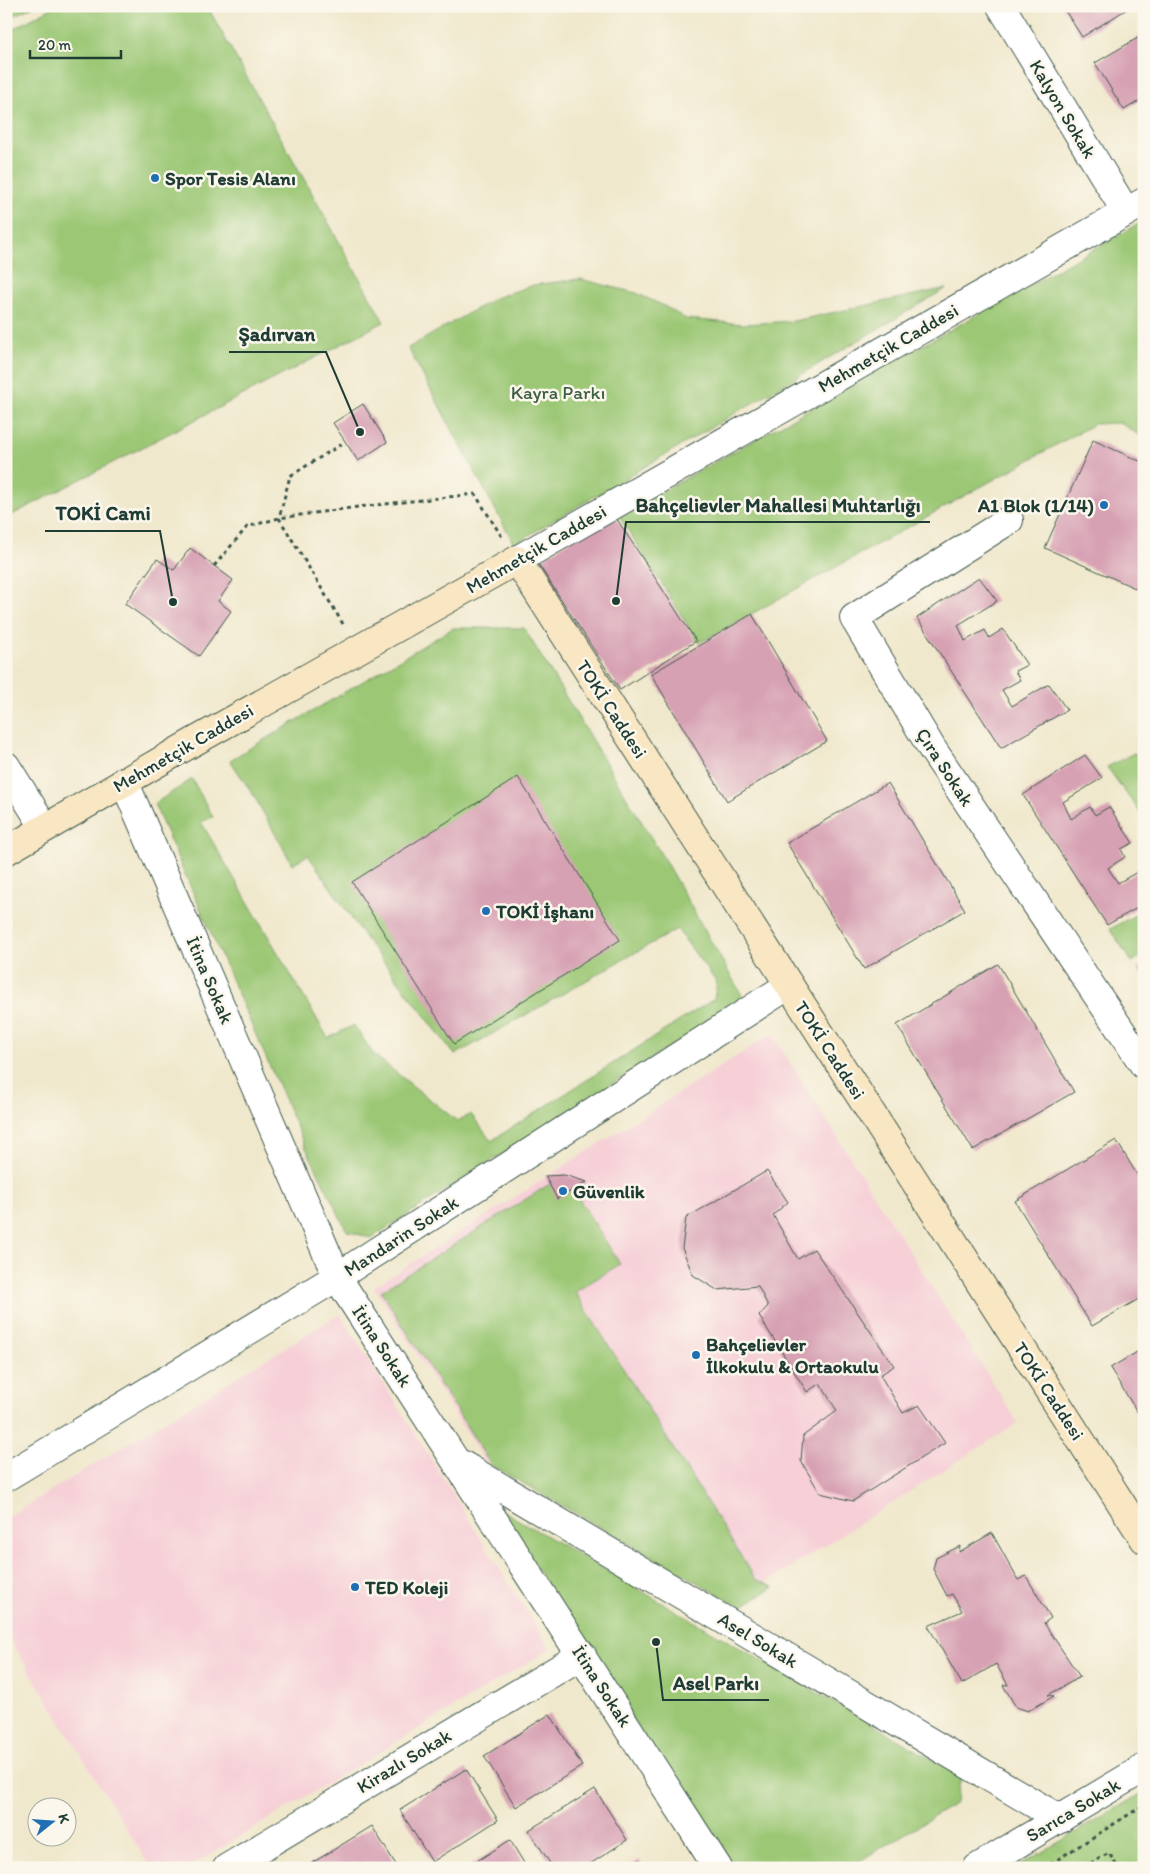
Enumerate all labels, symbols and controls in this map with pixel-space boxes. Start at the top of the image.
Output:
scale bar [30,28,121,60]
text: 20 m [38,36,72,54]
street label: Kalyon Sokak [1025,56,1102,163]
place label: Spor Tesis Alanı [165,167,296,190]
marker: Spor Tesis Alanı [149,172,161,184]
street label: Mehmetçik Caddesi [814,298,962,398]
callout: Şadırvan [229,317,326,352]
text: Şadırvan [239,322,316,347]
park label: Kayra Parkı [511,381,605,404]
callout: Bahçelievler Mahallesi Muhtarlığı [626,487,930,522]
text: Bahçelievler Mahallesi Muhtarlığı [635,493,921,518]
place label: A1 Blok (1/14) [977,494,1094,517]
callout: TOKİ Cami [45,496,160,531]
street label: Mehmetçik Caddesi [462,499,610,599]
marker: A1 Blok (1/14) [1098,499,1110,511]
text: TOKİ Cami [54,501,151,525]
street label: TOKİ Caddesi [572,655,652,763]
street label: Mehmetçik Caddesi [109,698,257,798]
street label: Çıra Sokak [911,724,979,811]
place label: TOKİ İşhanı [495,900,594,923]
marker: TOKİ İşhanı [480,905,492,917]
street label: İtina Sokak [181,933,239,1027]
street label: TOKİ Caddesi [790,996,870,1104]
place label: Güvenlik [573,1180,645,1203]
marker: Güvenlik [557,1185,569,1197]
street label: Mandarin Sokak [339,1190,463,1282]
street label: İtina Sokak [347,1301,417,1391]
place label: Bahçelievler İlkokulu & Ortaokulu [706,1333,879,1378]
street label: TOKİ Caddesi [1009,1337,1089,1445]
marker: Bahçelievler İlkokulu & Ortaokulu [690,1349,702,1361]
place label: TED Koleji [364,1576,448,1599]
marker: TED Koleji [349,1581,361,1593]
street label: Asel Sokak [714,1607,802,1673]
street label: İtina Sokak [567,1641,637,1731]
callout: Asel Parkı [663,1665,769,1700]
text: Asel Parkı [672,1671,759,1695]
street label: Kirazlı Sokak [353,1724,456,1798]
street label: Sarıca Sokak [1022,1773,1124,1847]
north arrow [28,1796,78,1846]
text: K [55,1812,74,1826]

